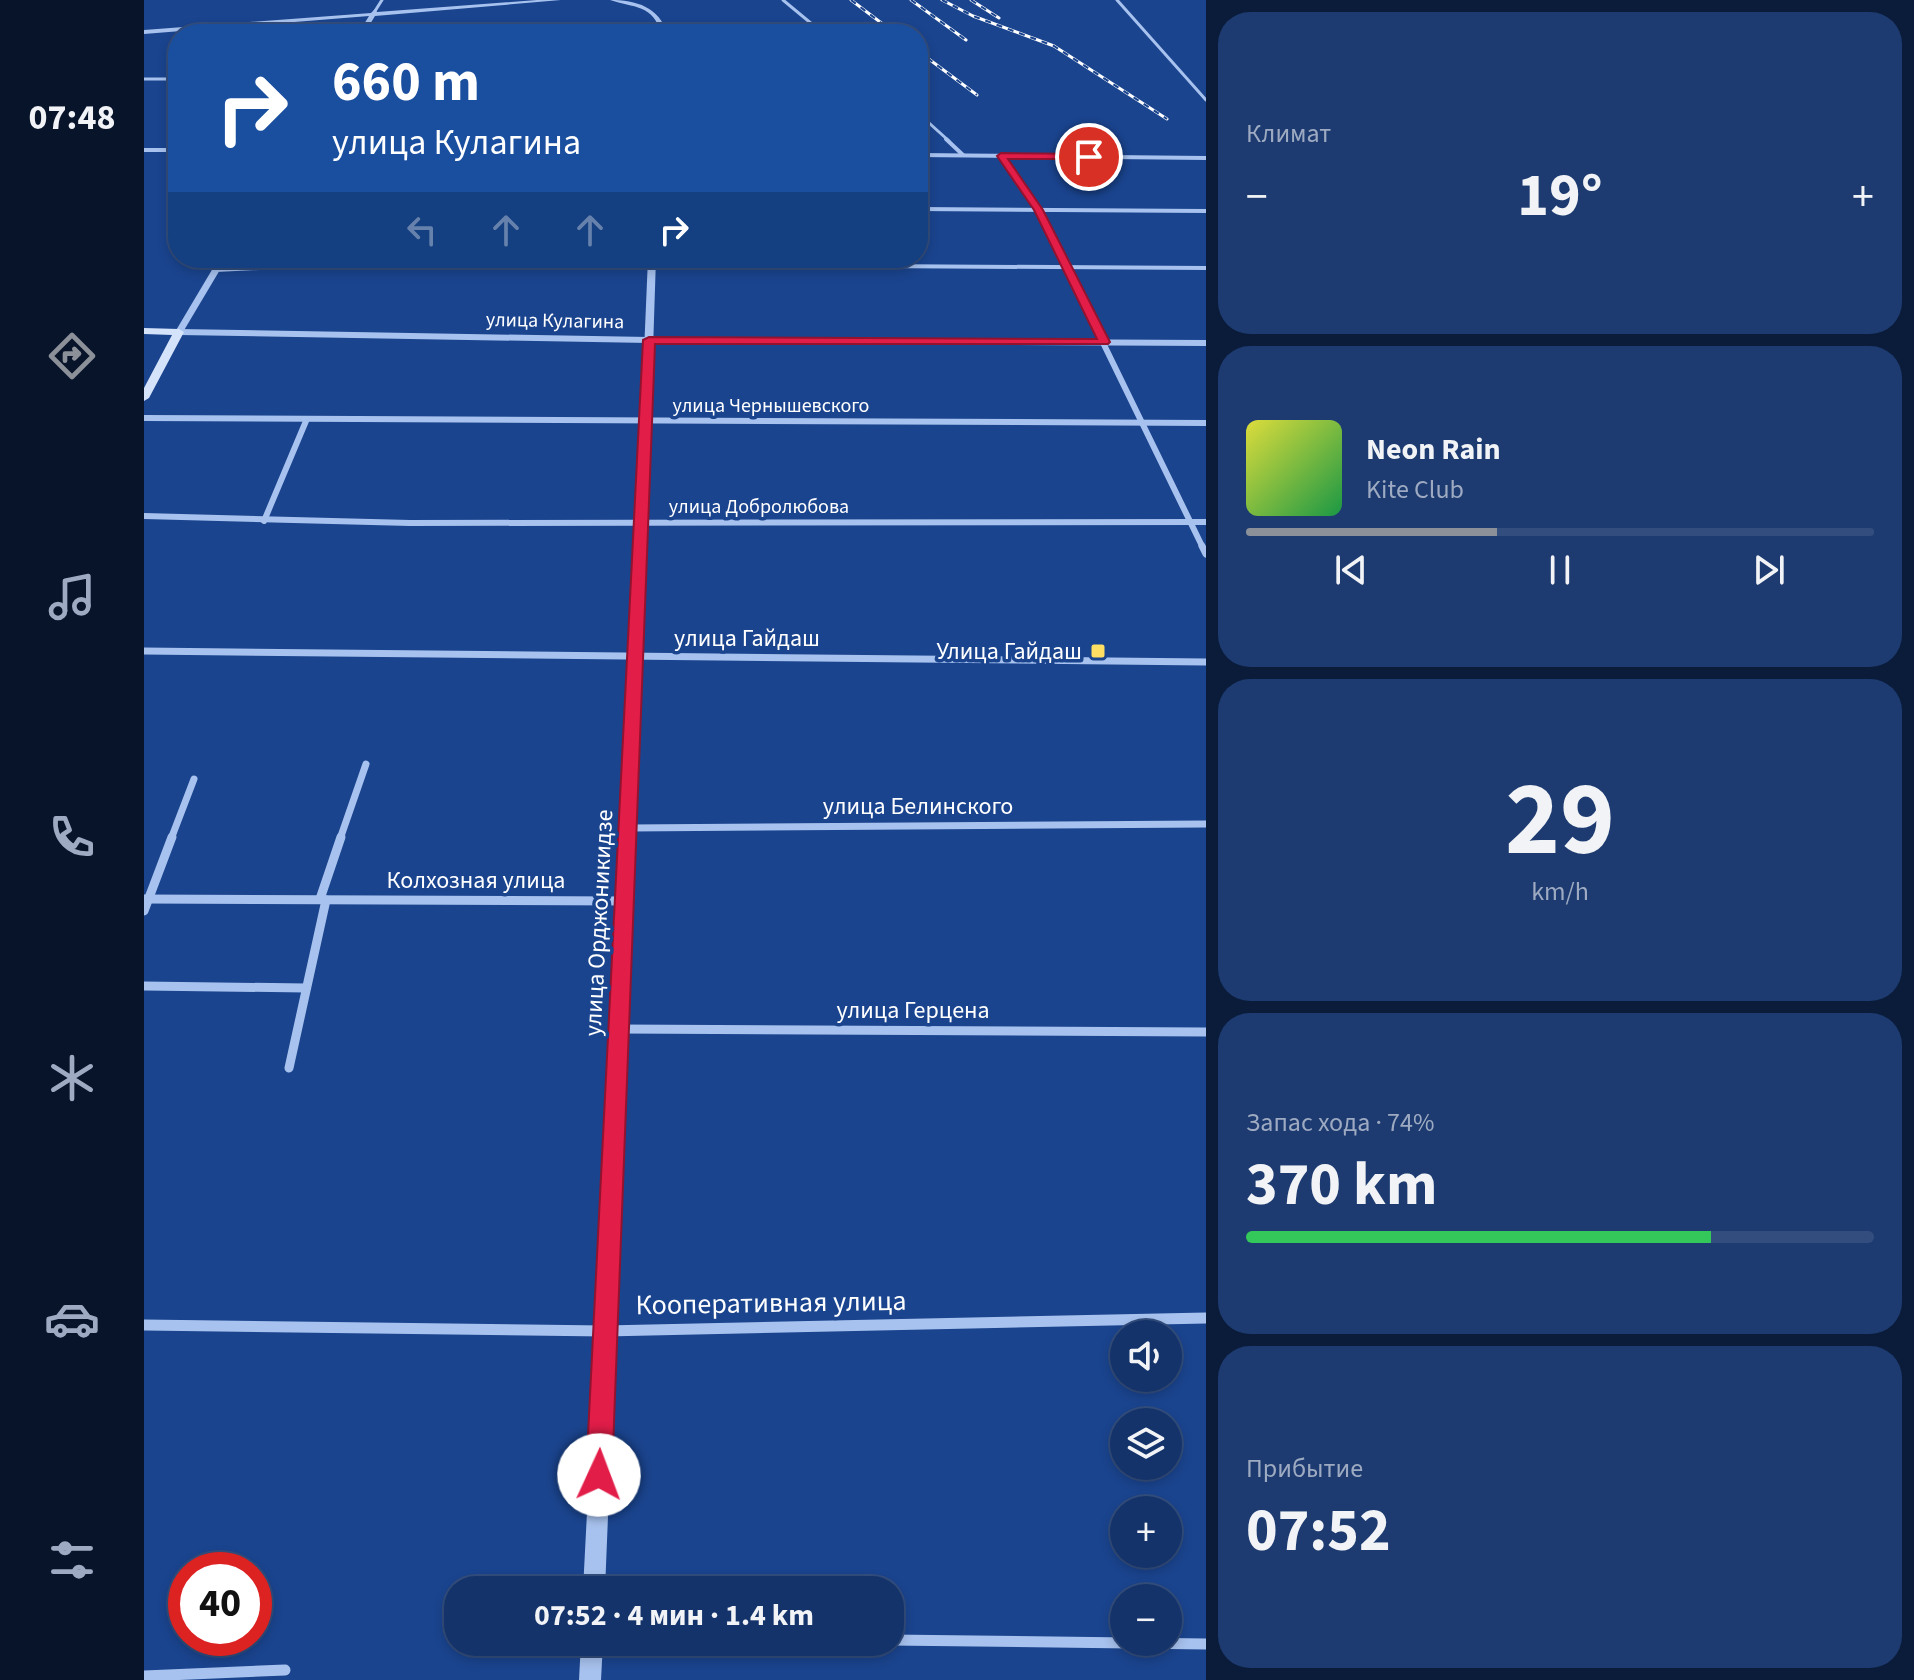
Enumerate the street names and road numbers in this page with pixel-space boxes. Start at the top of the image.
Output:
street label: улица Кулагина [486,306,624,336]
street label: улица Чернышевского [673,392,869,420]
street label: улица Добролюбова [669,493,849,521]
street label: улица Гайдаш [674,621,820,656]
street label: улица Белинского [823,789,1013,824]
street label: улица Орджоникидзе [576,809,622,1037]
street label: Колхозная улица [387,863,565,898]
street label: улица Герцена [836,993,990,1028]
street label: Кооперативная улица [635,1281,907,1325]

